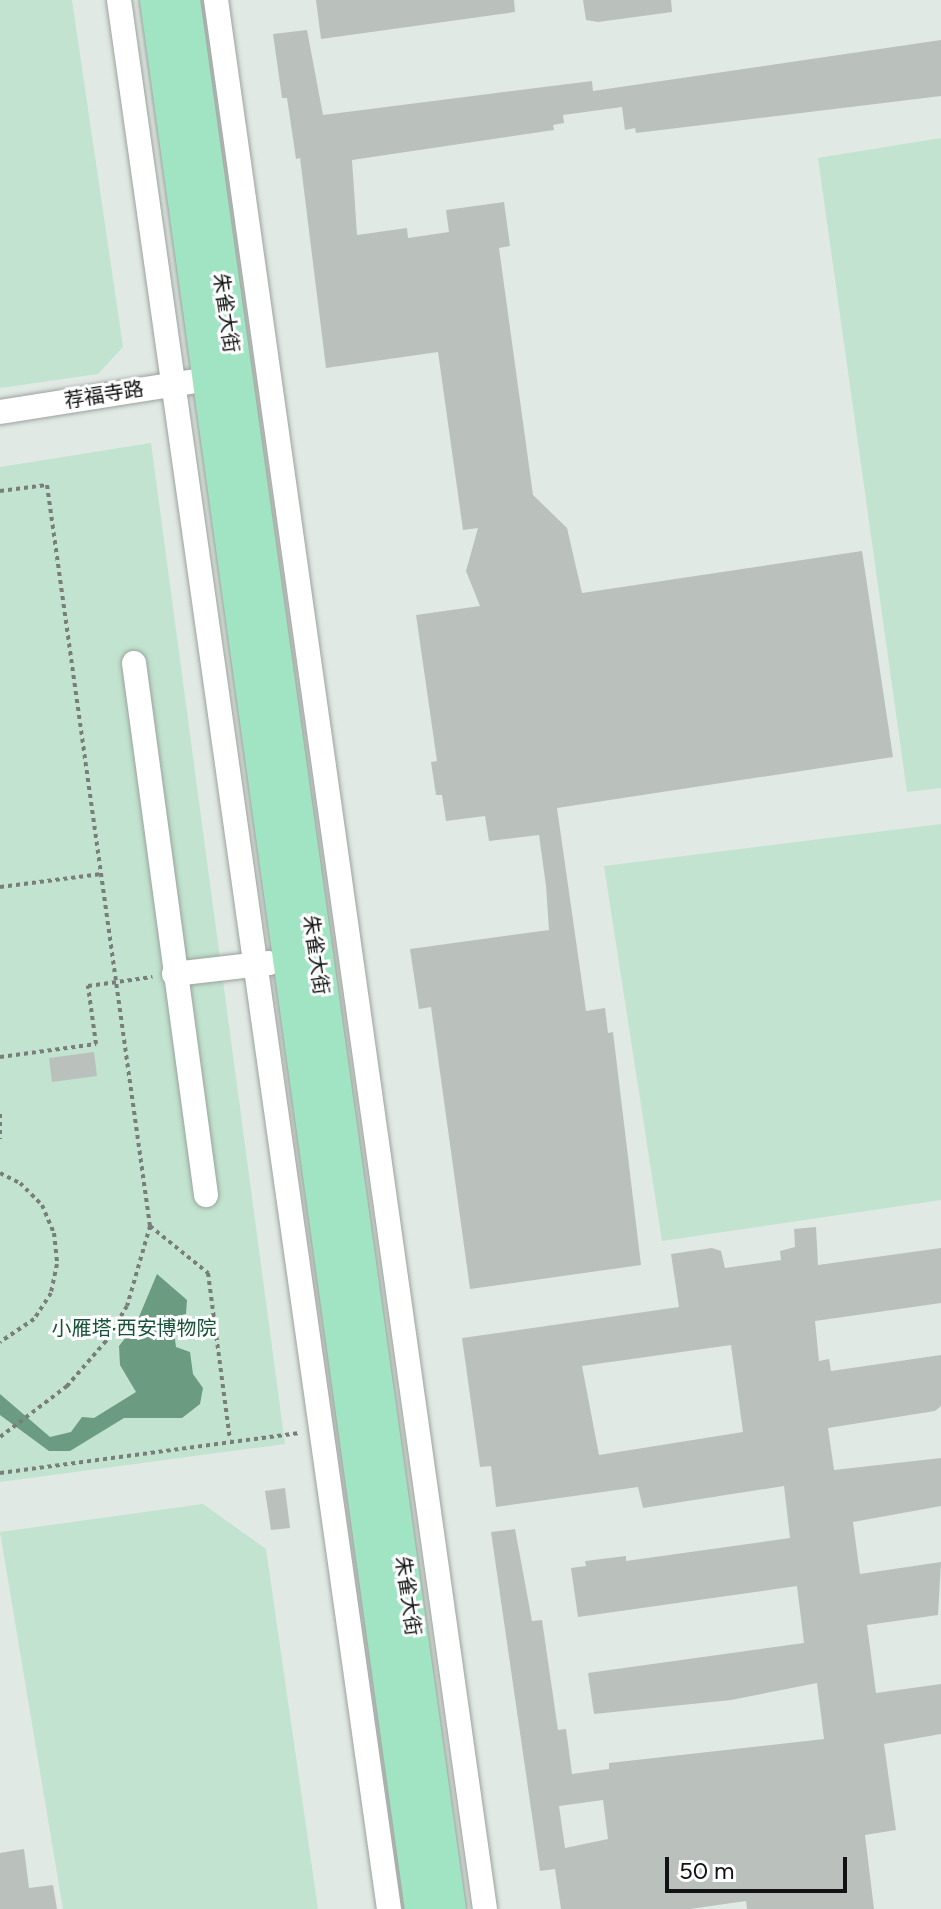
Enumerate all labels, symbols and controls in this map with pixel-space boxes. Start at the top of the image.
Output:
street label: 朱雀大街 [209,272,243,354]
street label: 荐福寺路 [63,377,145,413]
street label: 朱雀大街 [299,914,333,996]
park label: 小雁塔·西安博物院 [51,1316,217,1340]
street label: 朱雀大街 [391,1555,425,1637]
scale bar [669,1841,851,1891]
text: 50 m [679,1856,735,1885]

